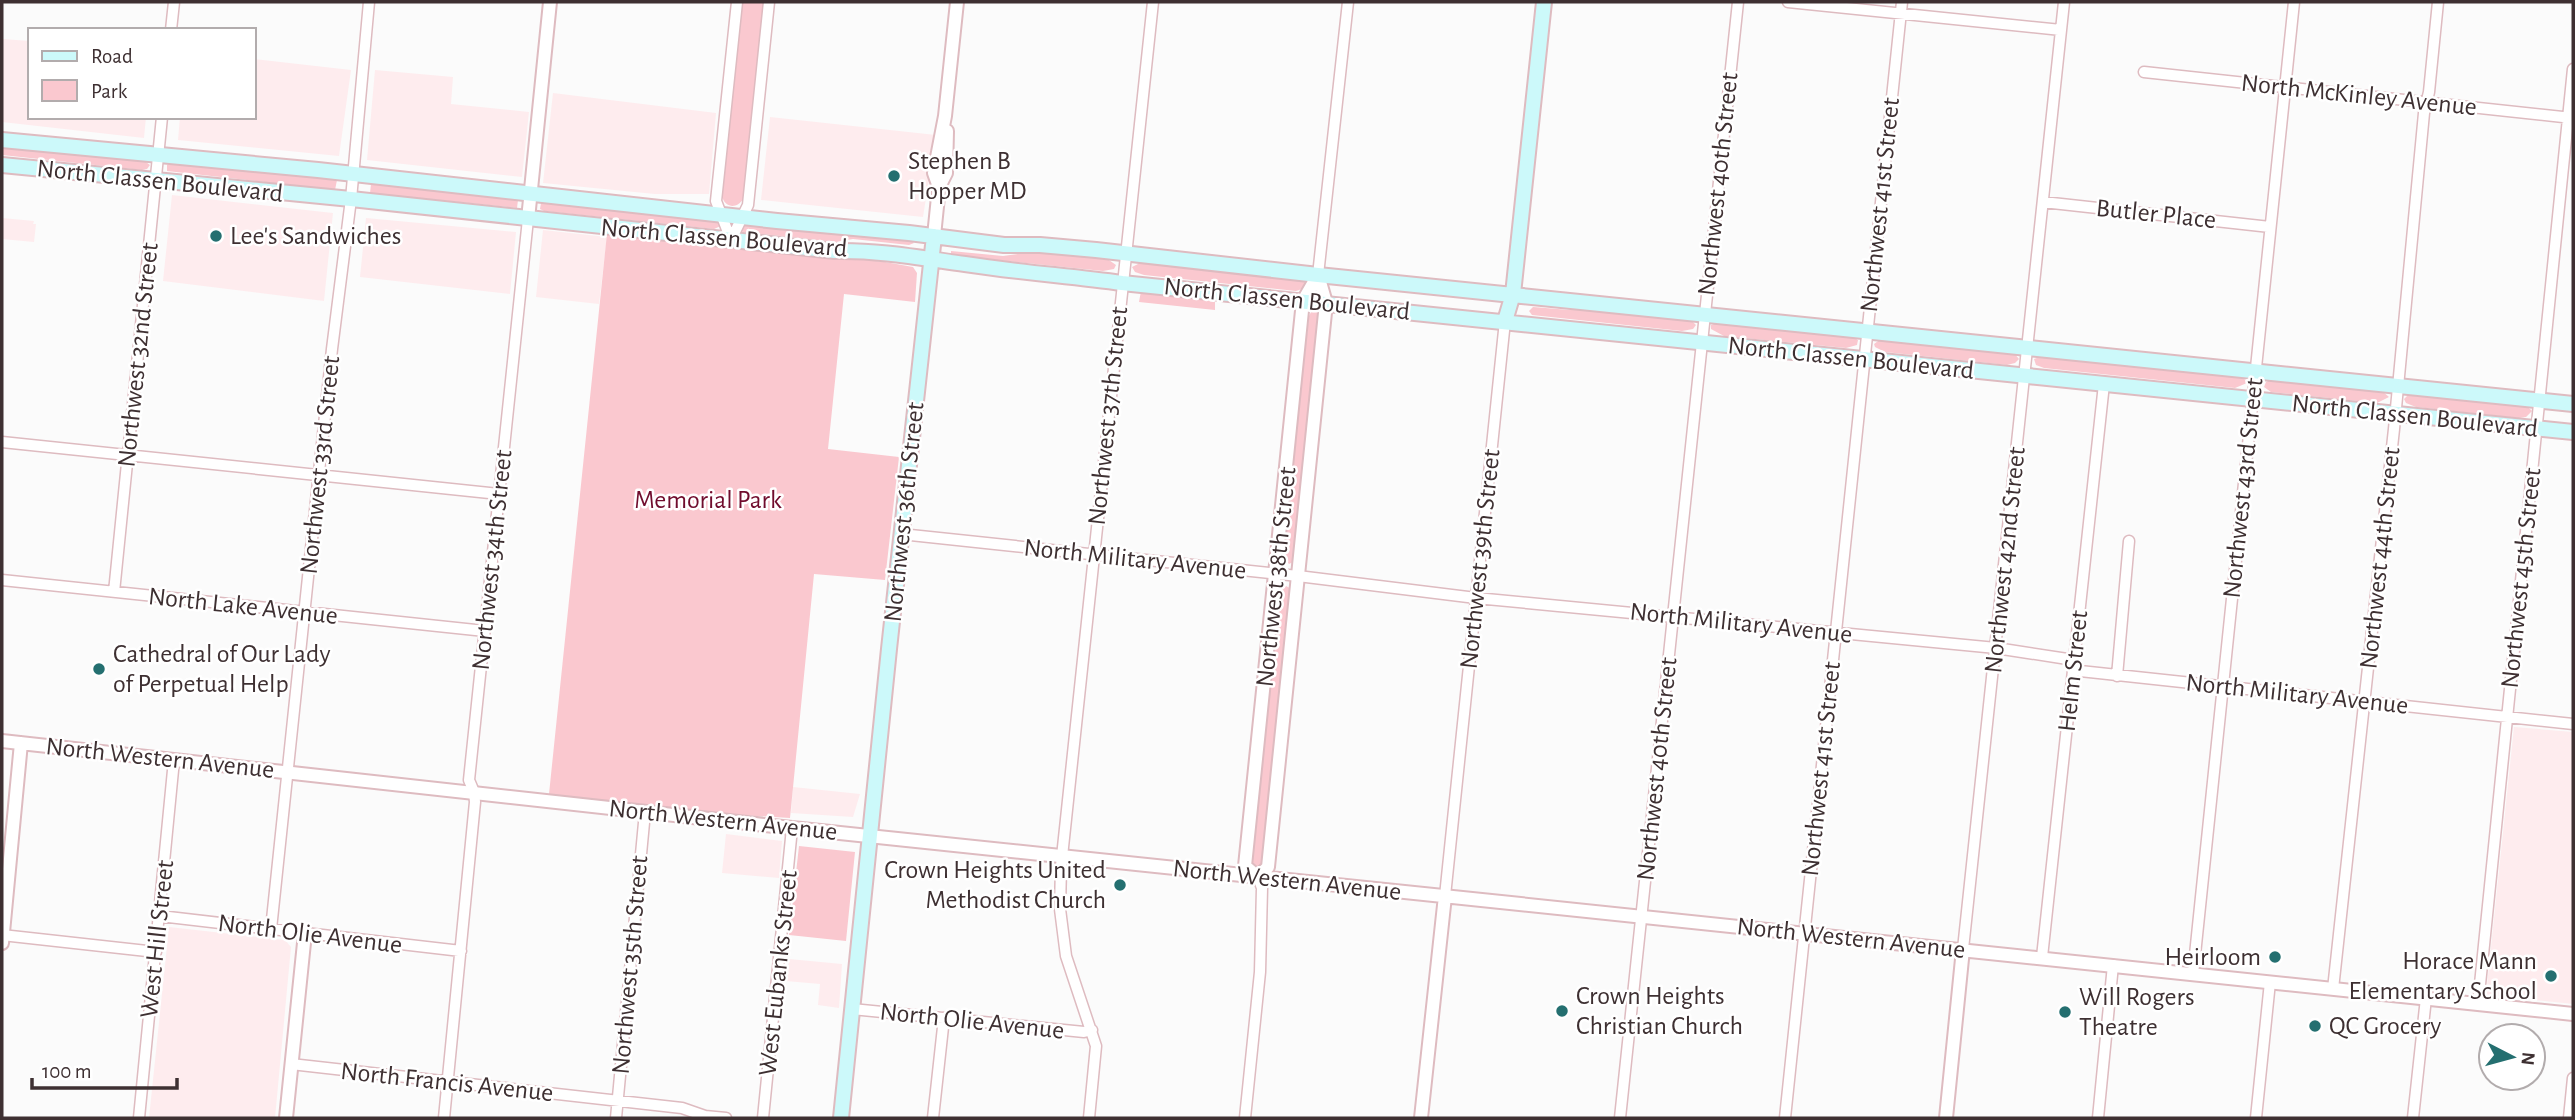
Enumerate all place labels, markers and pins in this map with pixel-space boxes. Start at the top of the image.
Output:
place label: Stephen B Hopper MD [908,148,1026,204]
marker: Stephen B Hopper MD [886,168,902,184]
place label: Lee's Sandwiches [230,223,401,249]
marker: Lee's Sandwiches [208,228,224,244]
place label: Cathedral of Our Lady of Perpetual Help [113,641,331,697]
marker: Cathedral of Our Lady of Perpetual Help [91,661,107,677]
place label: Crown Heights United Methodist Church [884,857,1106,913]
marker: Crown Heights United Methodist Church [1112,877,1128,893]
place label: Heirloom [2165,944,2261,970]
place label: Horace Mann Elementary School [2348,948,2537,1004]
marker: Heirloom [2267,949,2283,965]
marker: Horace Mann Elementary School [2543,968,2559,984]
place label: Crown Heights Christian Church [1576,983,1743,1039]
place label: Will Rogers Theatre [2079,984,2195,1040]
marker: Crown Heights Christian Church [1554,1003,1570,1019]
marker: Will Rogers Theatre [2057,1004,2073,1020]
place label: QC Grocery [2329,1013,2441,1039]
marker: QC Grocery [2307,1018,2323,1034]

